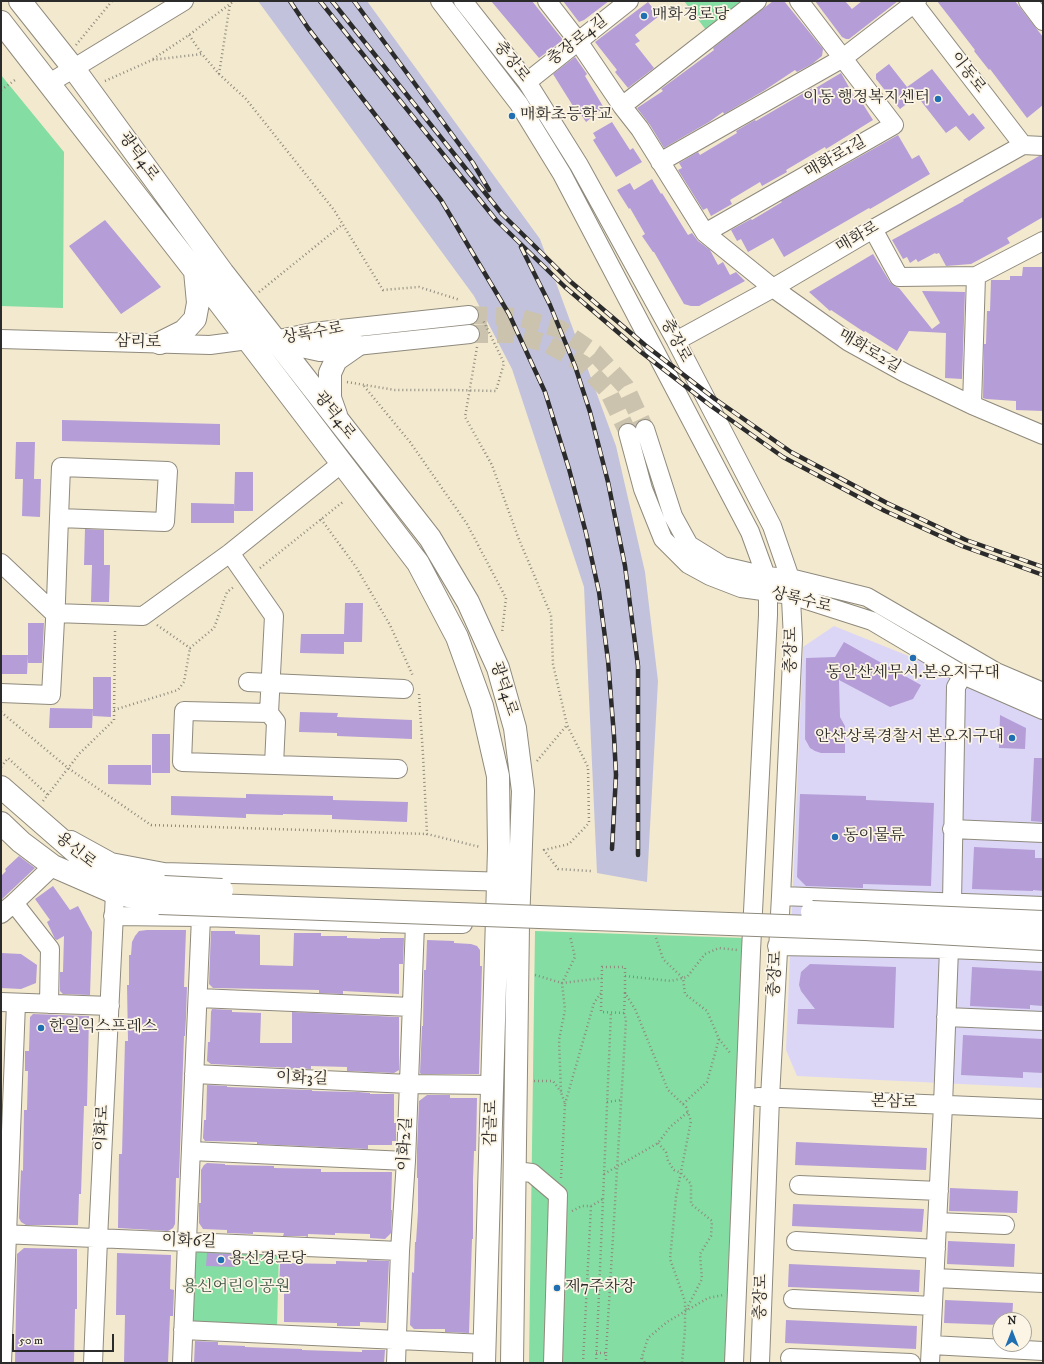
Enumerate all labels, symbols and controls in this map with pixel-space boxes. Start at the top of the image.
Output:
place label: 매화경로당 [652,6,729,26]
marker: 매화경로당 [639,11,649,21]
street label: 충장로4길 [544,12,612,70]
street label: 충장로 [489,38,533,86]
street label: 이동로 [945,49,989,97]
place label: 이동 행정복지센터 [803,89,930,109]
marker: 이동 행정복지센터 [933,94,943,104]
place label: 매화초등학교 [520,106,613,126]
marker: 매화초등학교 [507,111,517,121]
street label: 광덕4로 [114,129,162,185]
street label: 매화로1길 [802,133,870,183]
street label: 매화로 [833,218,883,258]
street label: 충장로 [656,316,694,366]
street label: 상록수로 [281,319,345,349]
street label: 매화로2길 [834,326,904,378]
street label: 삼리로 [114,333,162,353]
street label: 광덕4로 [309,388,359,444]
street label: 상록수로 [769,584,833,618]
street label: 충장로 [782,627,802,673]
marker: 동안산세무서.본오지구대 [908,653,918,663]
street label: 광덕4로 [485,660,521,718]
place label: 동안산세무서.본오지구대 [826,664,1000,684]
place label: 안산상록경찰서 본오지구대 [815,728,1004,748]
marker: 안산상록경찰서 본오지구대 [1007,733,1017,743]
place label: 동이물류 [843,827,905,847]
street label: 용신로 [51,829,99,873]
marker: 동이물류 [830,832,840,842]
street label: 충장로 [765,950,787,998]
place label: 한일익스프레스 [49,1018,157,1038]
marker: 한일익스프레스 [36,1023,46,1033]
street label: 이화3길 [276,1068,328,1090]
street label: 본삼로 [870,1093,918,1113]
street label: 감골로 [482,1099,502,1147]
street label: 이화로 [92,1104,114,1152]
street label: 이화2길 [395,1116,417,1172]
street label: 이화6길 [161,1231,217,1253]
place label: 용신경로당 [229,1250,306,1270]
marker: 용신경로당 [216,1255,226,1265]
street label: 충장로 [752,1273,772,1321]
park label: 용신어린이공원 [182,1278,290,1298]
place label: 제7주차장 [565,1278,635,1298]
marker: 제7주차장 [552,1283,562,1293]
north arrow [992,1312,1032,1352]
text: N [1007,1314,1017,1328]
scale bar [14,1326,116,1352]
text: 50 m [19,1333,43,1348]

